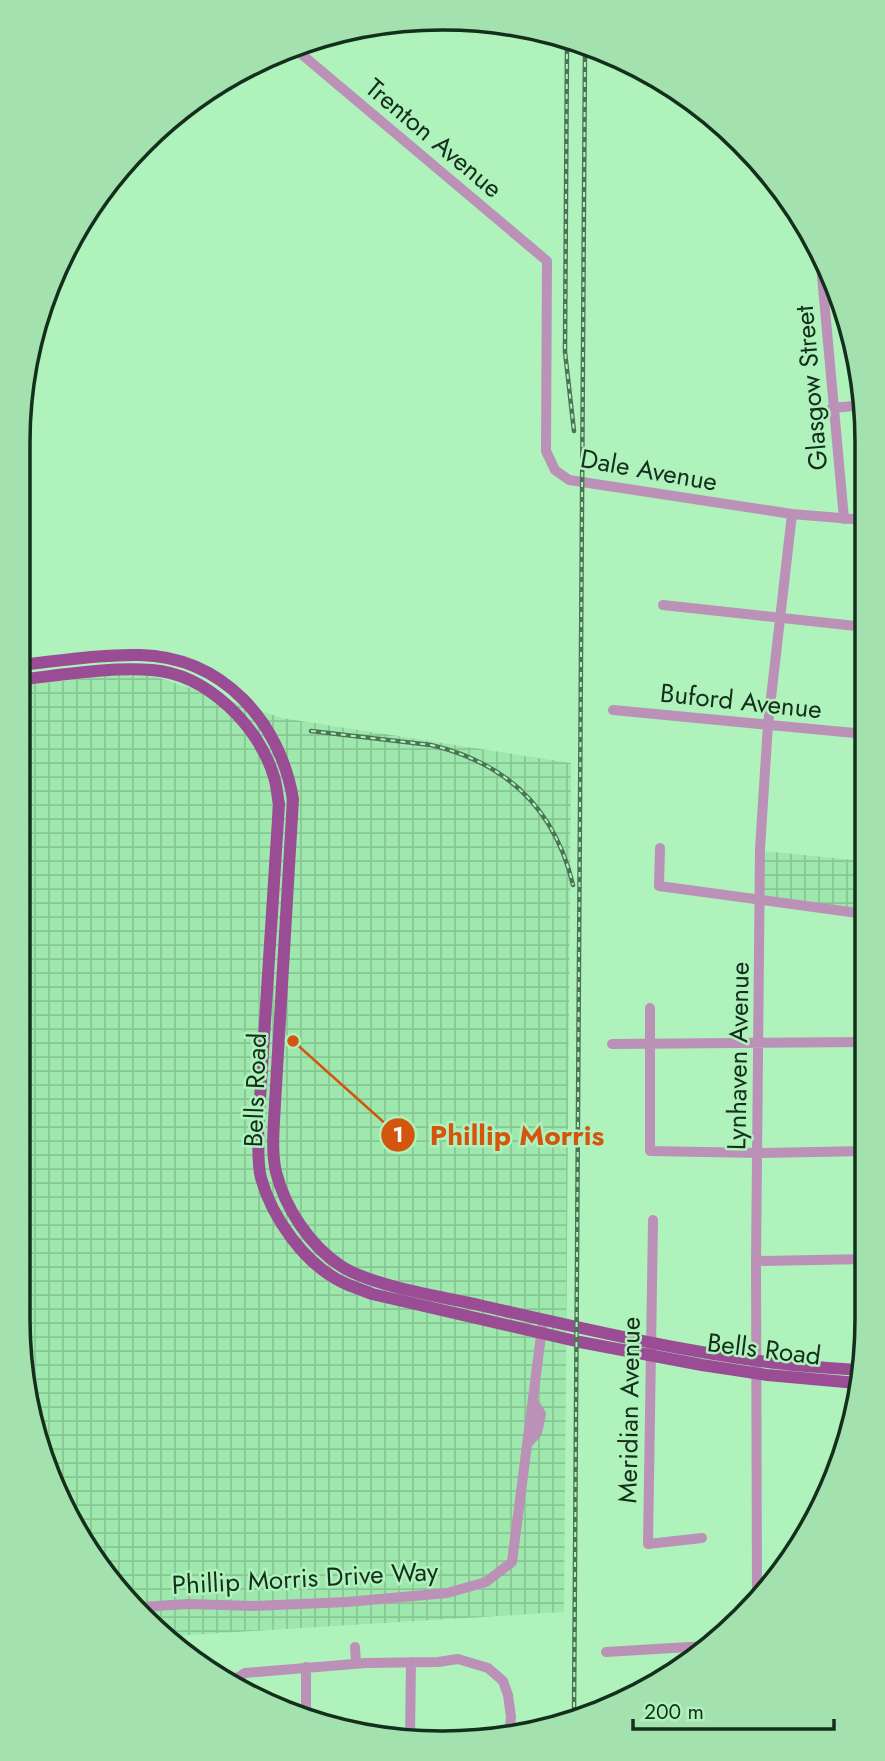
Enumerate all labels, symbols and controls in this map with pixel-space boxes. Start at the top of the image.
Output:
street label: Trenton Avenue [357,69,511,207]
street label: Glasgow Street [785,303,837,472]
street label: Dale Avenue [578,439,720,501]
street label: Buford Avenue [658,674,824,728]
street label: Lynhaven Avenue [717,961,759,1151]
street label: Bells Road [234,1032,276,1148]
callout: Phillip Morris [380,1110,618,1159]
text: Phillip Morris [430,1115,605,1156]
text: 1 [393,1120,403,1150]
street label: Meridian Avenue [608,1316,650,1504]
street label: Bells Road [705,1323,823,1375]
street label: Phillip Morris Drive Way [171,1552,440,1604]
scale bar [633,1688,834,1732]
text: 200 m [644,1697,704,1727]

